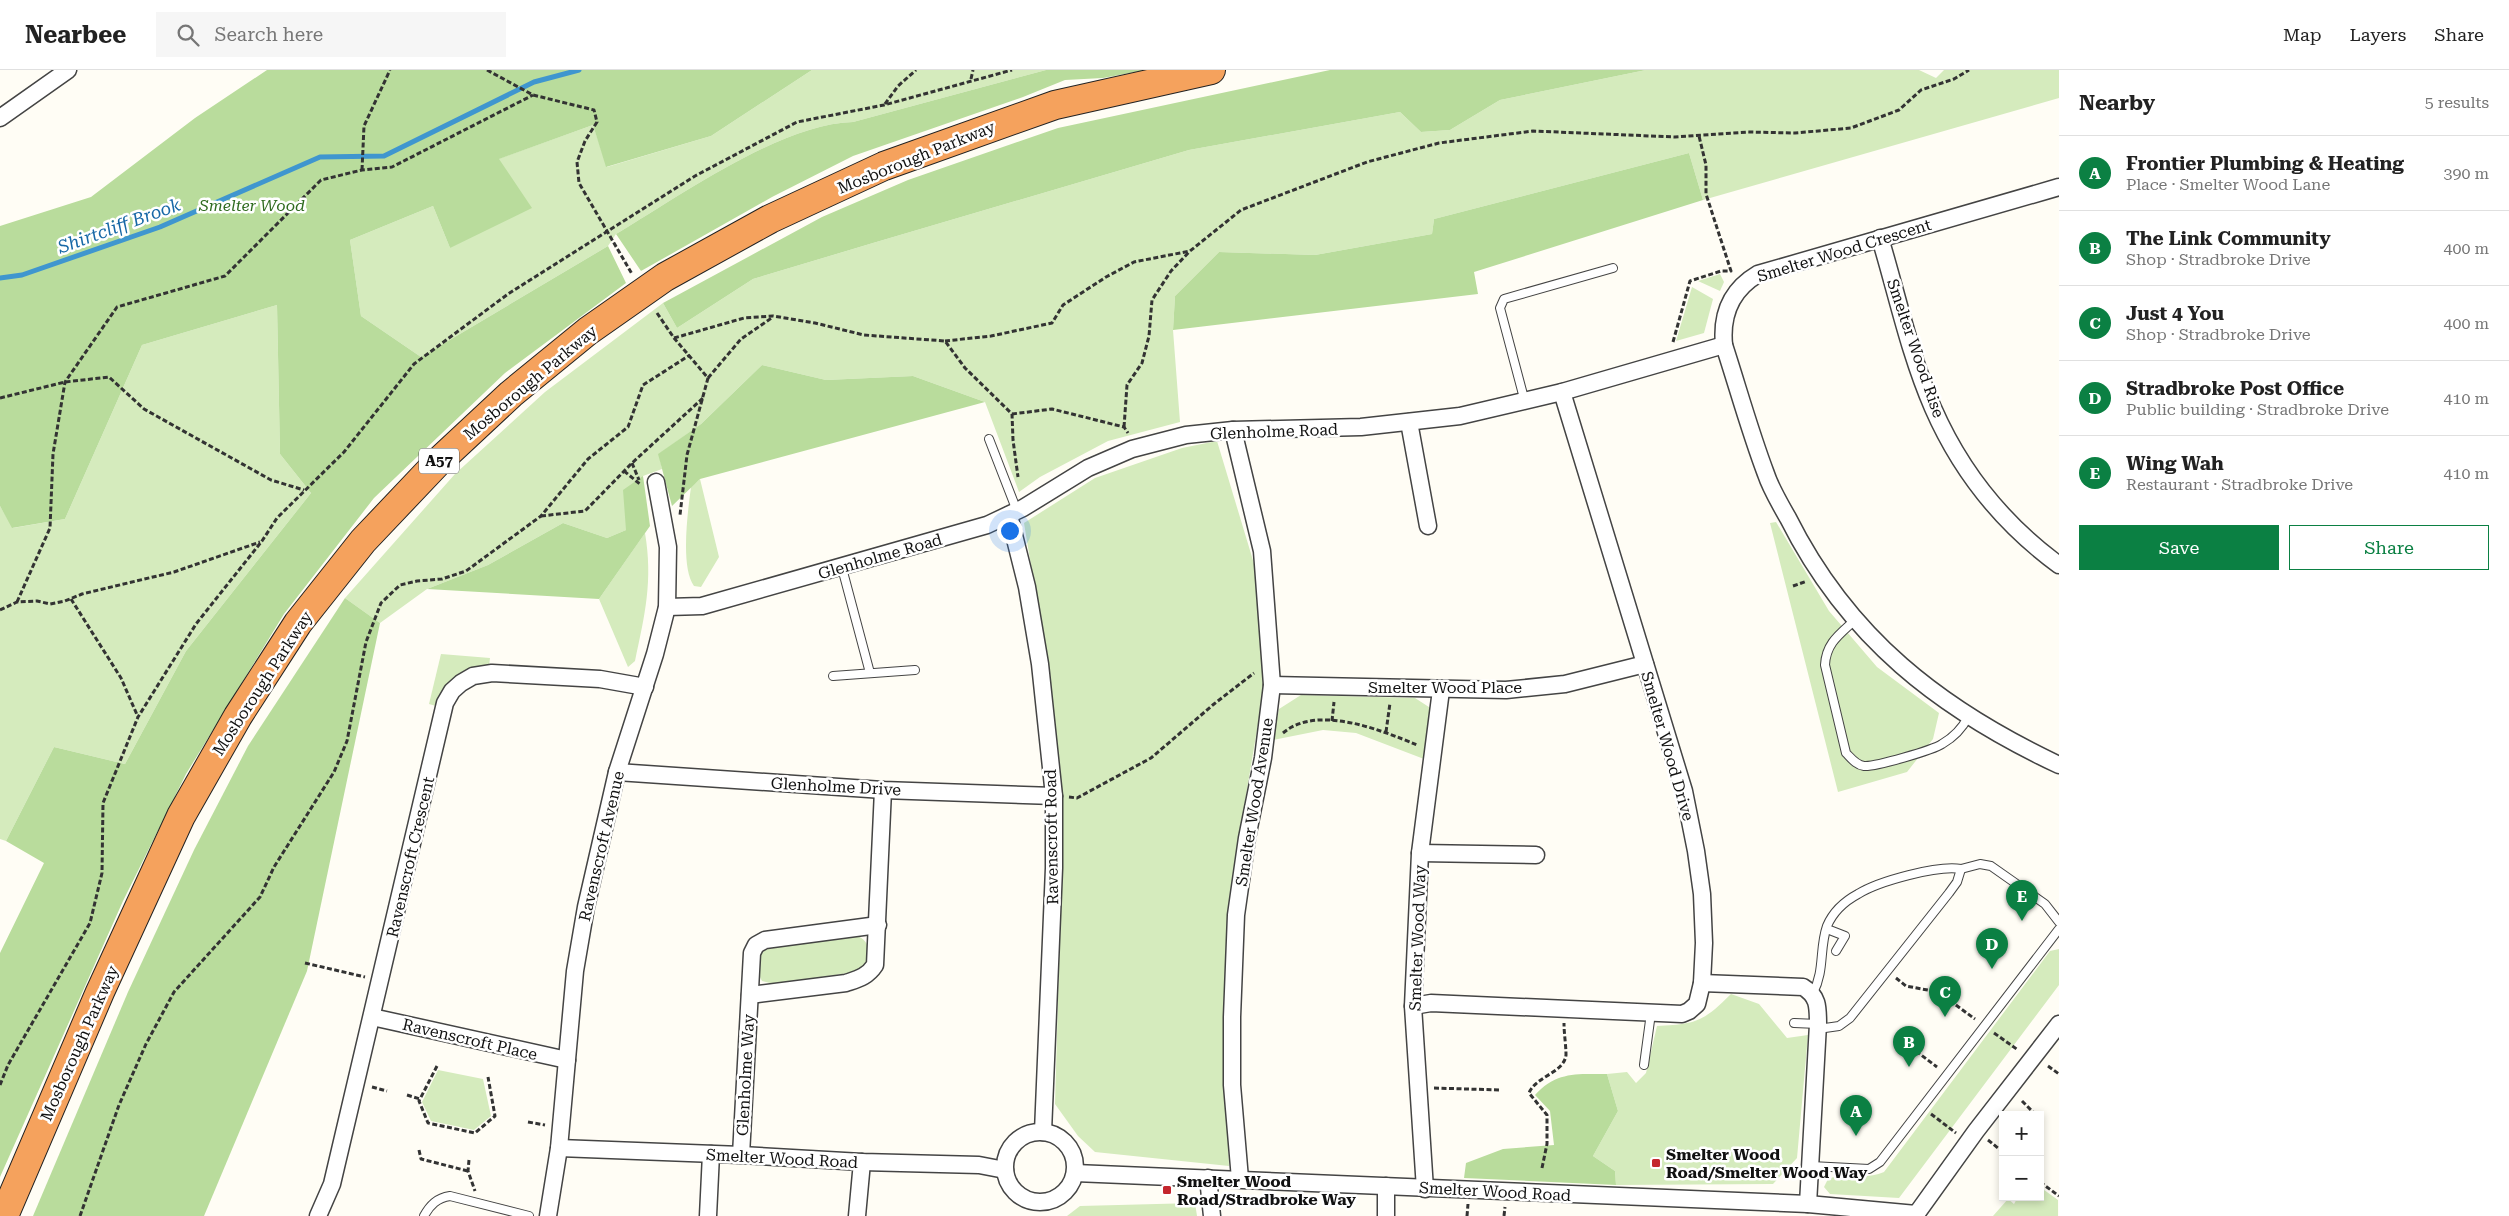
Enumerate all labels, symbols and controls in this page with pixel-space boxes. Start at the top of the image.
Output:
search box [156,12,506,57]
text: Nearbee [25,21,126,49]
icon: search [174,21,202,49]
text: Search here [214,23,323,46]
text: Map [2283,24,2322,45]
text: Layers [2350,24,2406,45]
text: Share [2434,24,2484,45]
text: Nearby [2079,91,2155,115]
text: 5 results [2425,93,2489,112]
street label: Mosborough Parkway [835,117,998,198]
text: Frontier Plumbing & Heating [2126,152,2404,175]
text: A [2089,164,2101,183]
text: 390 m [2443,164,2489,183]
text: Place · Smelter Wood Lane [2126,175,2330,194]
water label: Shirtcliff Brook [54,194,183,258]
park label: Smelter Wood [198,196,305,215]
street label: Smelter Wood Crescent [1755,215,1934,286]
text: The Link Community [2126,227,2331,250]
text: B [2089,239,2101,258]
text: 400 m [2443,239,2489,258]
text: Shop · Stradbroke Drive [2126,250,2311,269]
street label: Smelter Wood Rise [1883,276,1948,420]
text: Just 4 You [2126,302,2224,325]
text: C [2089,314,2101,333]
text: 400 m [2443,314,2489,333]
street label: Mosborough Parkway [460,321,601,444]
text: Shop · Stradbroke Drive [2126,325,2311,344]
text: Stradbroke Post Office [2126,377,2344,400]
text: D [2089,389,2101,408]
text: 410 m [2443,389,2489,408]
text: Public building · Stradbroke Drive [2126,400,2389,419]
street label: Glenholme Road [1210,420,1338,443]
road number: A57 [419,448,459,474]
text: Wing Wah [2126,452,2224,475]
text: E [2090,464,2100,483]
text: 410 m [2443,464,2489,483]
text: Restaurant · Stradbroke Drive [2126,475,2353,494]
your location [997,518,1023,544]
button: Save [2079,525,2279,570]
button: Share [2289,525,2489,570]
street label: Glenholme Road [816,530,944,583]
street label: Mosborough Parkway [209,607,316,759]
street label: Smelter Wood Drive [1637,669,1698,823]
street label: Smelter Wood Place [1368,678,1522,697]
street label: Smelter Wood Avenue [1232,716,1277,888]
street label: Ravenscroft Avenue [575,769,628,923]
street label: Ravenscroft Road [1041,769,1062,905]
street label: Glenholme Drive [770,774,902,799]
street label: Ravenscroft Crescent [383,775,438,939]
street label: Smelter Wood Way [1405,864,1430,1011]
pin: E [2006,880,2038,921]
pin: D [1976,928,2008,969]
street label: Mosborough Parkway [37,962,123,1124]
pin: C [1929,976,1961,1017]
street label: Glenholme Way [733,1013,758,1136]
street label: Ravenscroft Place [401,1015,539,1064]
pin: B [1893,1026,1925,1067]
pin: A [1840,1095,1872,1136]
map controls [1999,1111,2044,1201]
button: + [1999,1111,2044,1156]
street label: Smelter Wood Road [705,1145,858,1172]
place label: Smelter Wood Road/Smelter Wood Way [1666,1145,1868,1182]
button: − [1999,1156,2044,1201]
marker: Smelter Wood Road/Smelter Wood Way [1650,1157,1662,1169]
place label: Smelter Wood Road/Stradbroke Way [1177,1172,1356,1209]
street label: Smelter Wood Road [1418,1178,1571,1205]
marker: Smelter Wood Road/Stradbroke Way [1161,1184,1173,1196]

